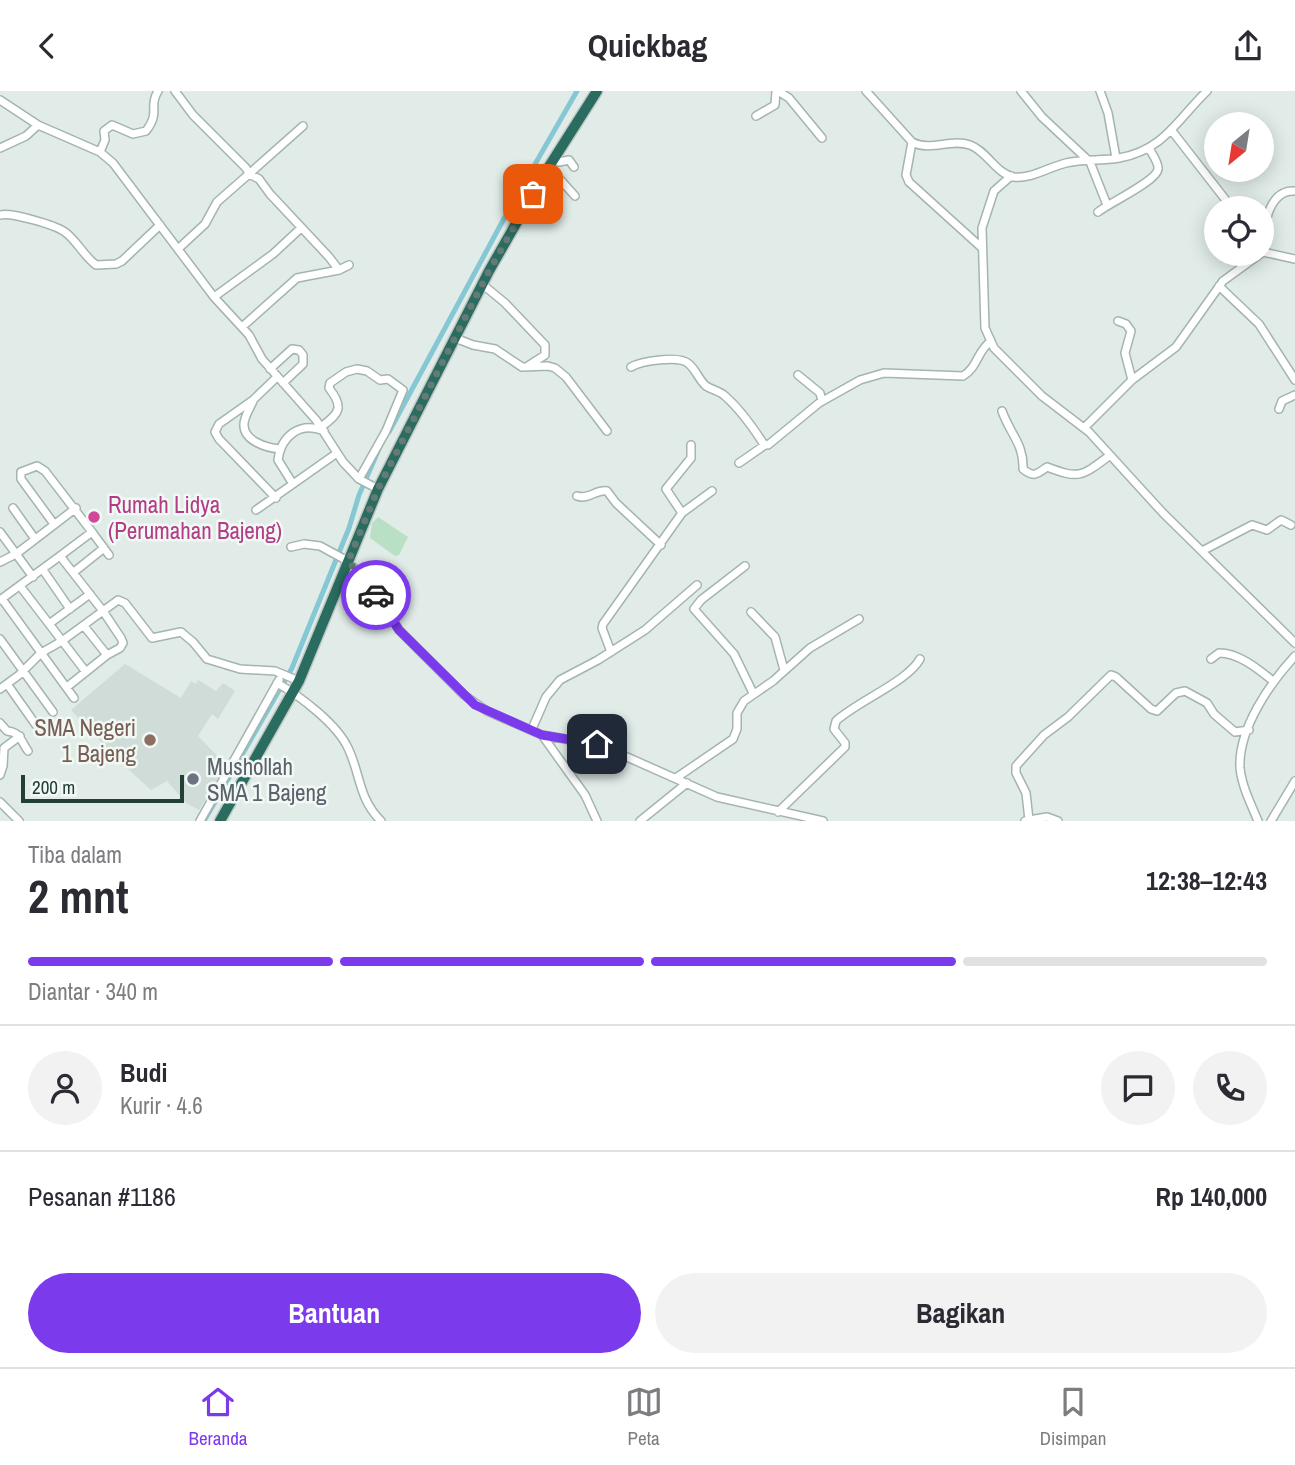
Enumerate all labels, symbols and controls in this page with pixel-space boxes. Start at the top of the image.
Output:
text: Quickbag [588,24,707,67]
icon: back [28,27,66,65]
icon: share [1229,27,1267,65]
north arrow [1204,112,1274,182]
map controls [1204,112,1274,266]
pin [503,164,563,224]
icon: bag [514,175,552,213]
button: locate [1204,196,1274,266]
place label: Rumah Lidya (Perumahan Bajeng) [108,489,282,546]
marker: Rumah Lidya (Perumahan Bajeng) [86,509,102,525]
courier [341,560,411,630]
icon: car [357,576,395,614]
place label: SMA Negeri 1 Bajeng [34,712,137,769]
pin [567,714,627,774]
icon: home [578,725,616,763]
marker: SMA Negeri 1 Bajeng [142,732,158,748]
place label: Mushollah SMA 1 Bajeng [207,751,327,808]
marker: Mushollah SMA 1 Bajeng [185,771,201,787]
scale bar [21,772,184,804]
text: 200 m [32,774,75,800]
text: Tiba dalam [28,839,122,870]
text: 12:38–12:43 [1146,863,1267,898]
text: 2 mnt [28,865,129,927]
text: Diantar · 340 m [28,976,158,1007]
button: person [28,1051,102,1125]
button: chat [1101,1051,1175,1125]
button: phone [1193,1051,1267,1125]
text: Budi [120,1055,167,1090]
text: Kurir · 4.6 [120,1090,203,1121]
text: Pesanan #1186 [28,1179,176,1214]
text: Rp 140,000 [1156,1179,1267,1214]
button: Bantuan [28,1273,641,1353]
button: Bagikan [655,1273,1267,1353]
tab: Beranda [189,1383,247,1451]
tab: Peta [625,1383,663,1451]
tab: Disimpan [1040,1383,1106,1451]

